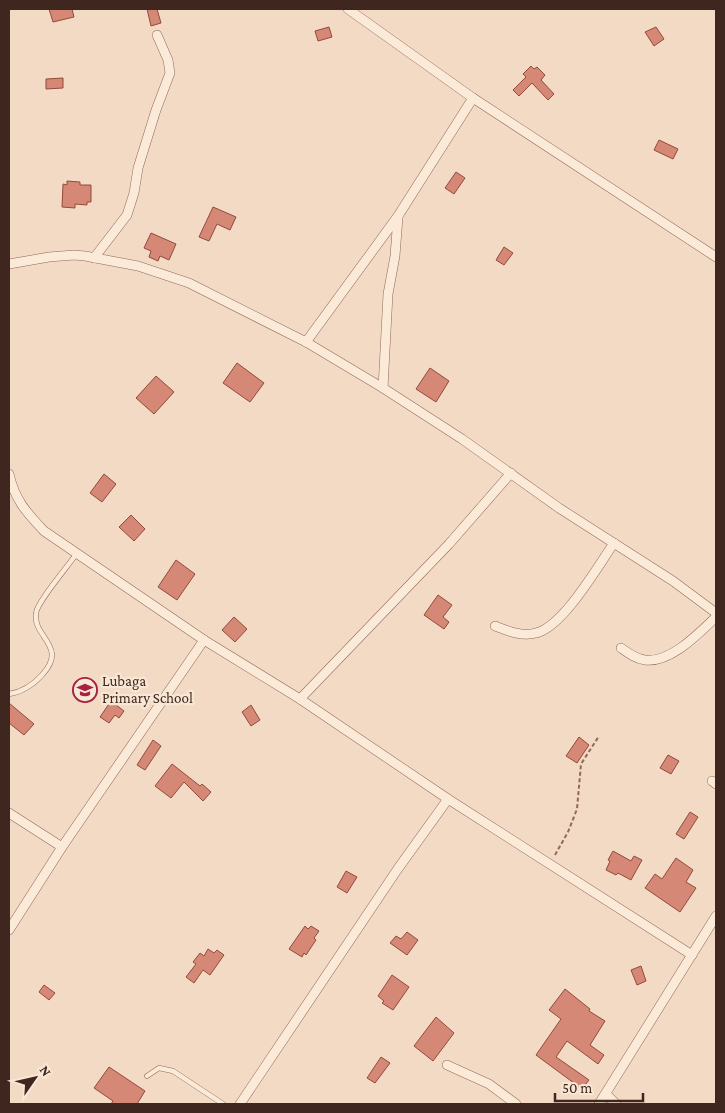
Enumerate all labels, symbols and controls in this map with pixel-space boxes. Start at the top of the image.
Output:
place label: Lubaga Primary School [102,673,193,707]
school or university icon: Lubaga Primary School [72,677,98,703]
north arrow [10,1053,60,1103]
text: N [36,1062,55,1080]
scale bar [555,1070,642,1102]
text: 50 m [562,1080,592,1096]

